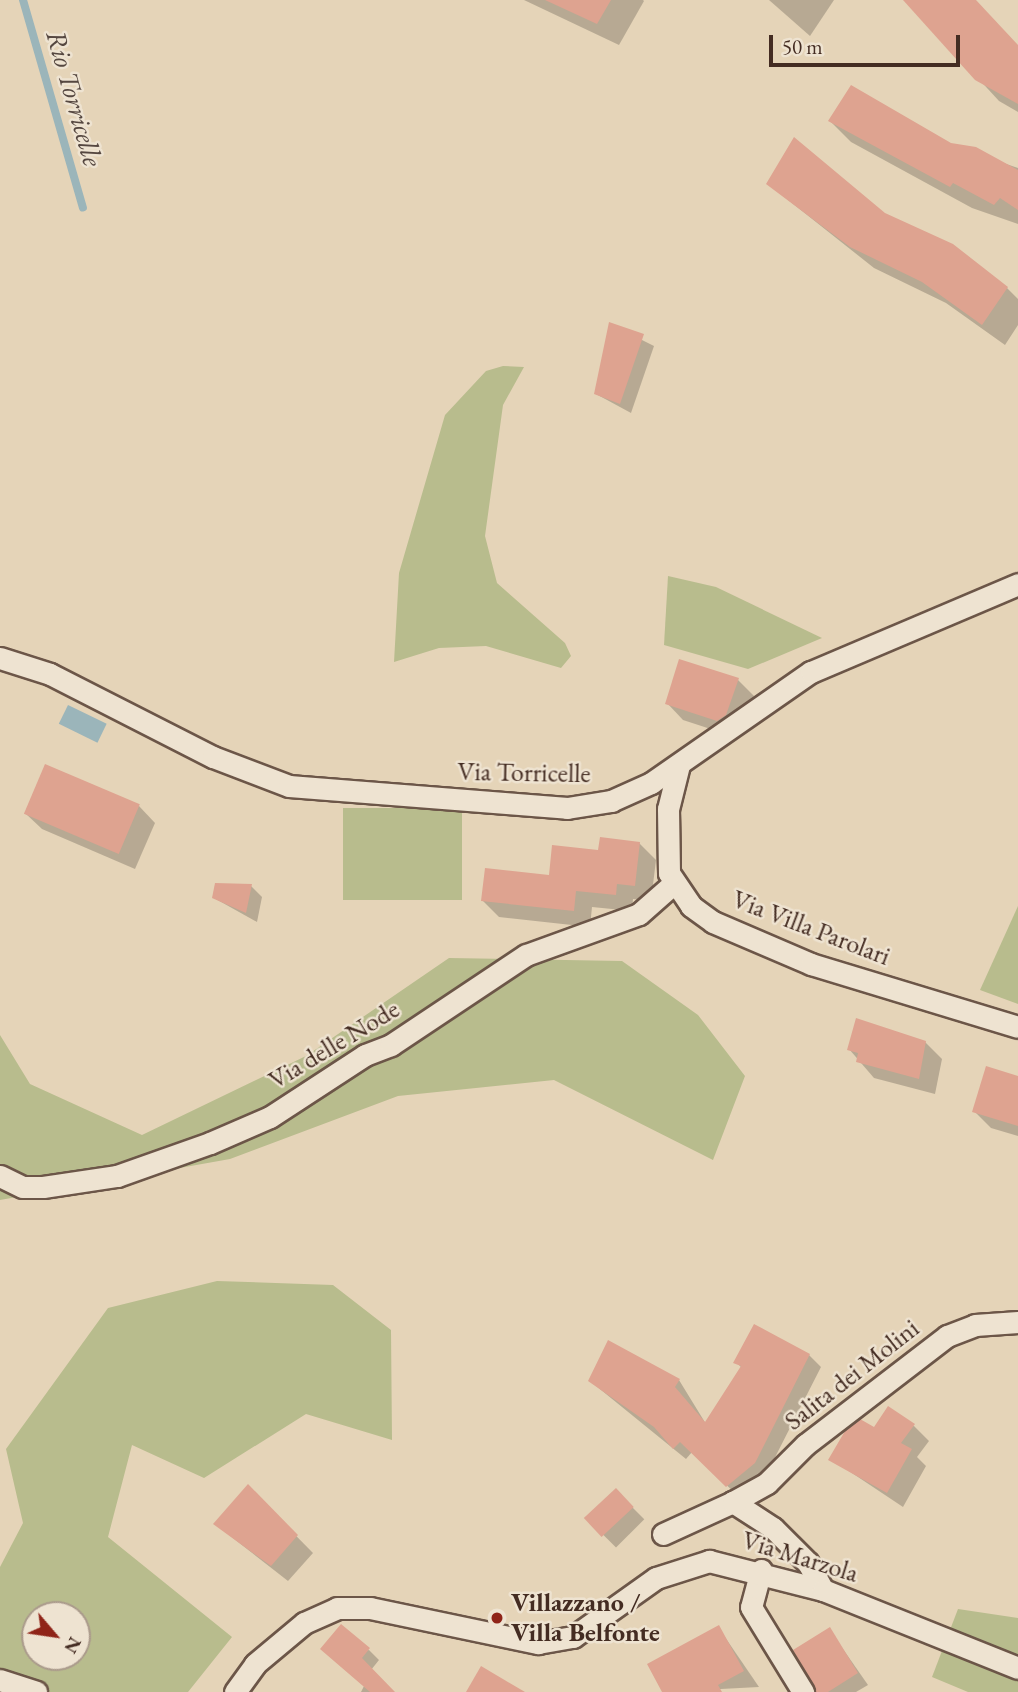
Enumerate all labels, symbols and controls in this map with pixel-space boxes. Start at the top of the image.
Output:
scale bar [773,21,964,65]
water label: Rio Torricelle [39,26,111,170]
text: 50 m [782,33,823,60]
street label: Via Torricelle [457,756,591,790]
street label: Via Villa Parolari [728,884,894,972]
street label: Via delle Node [263,994,405,1096]
street label: Salita dei Molini [779,1313,925,1437]
street label: Via Marzola [738,1525,862,1589]
place label: Villazzano / Villa Belfonte [511,1587,660,1648]
north arrow [21,1601,91,1671]
marker: Villazzano / Villa Belfonte [489,1610,505,1626]
text: N [58,1633,88,1658]

